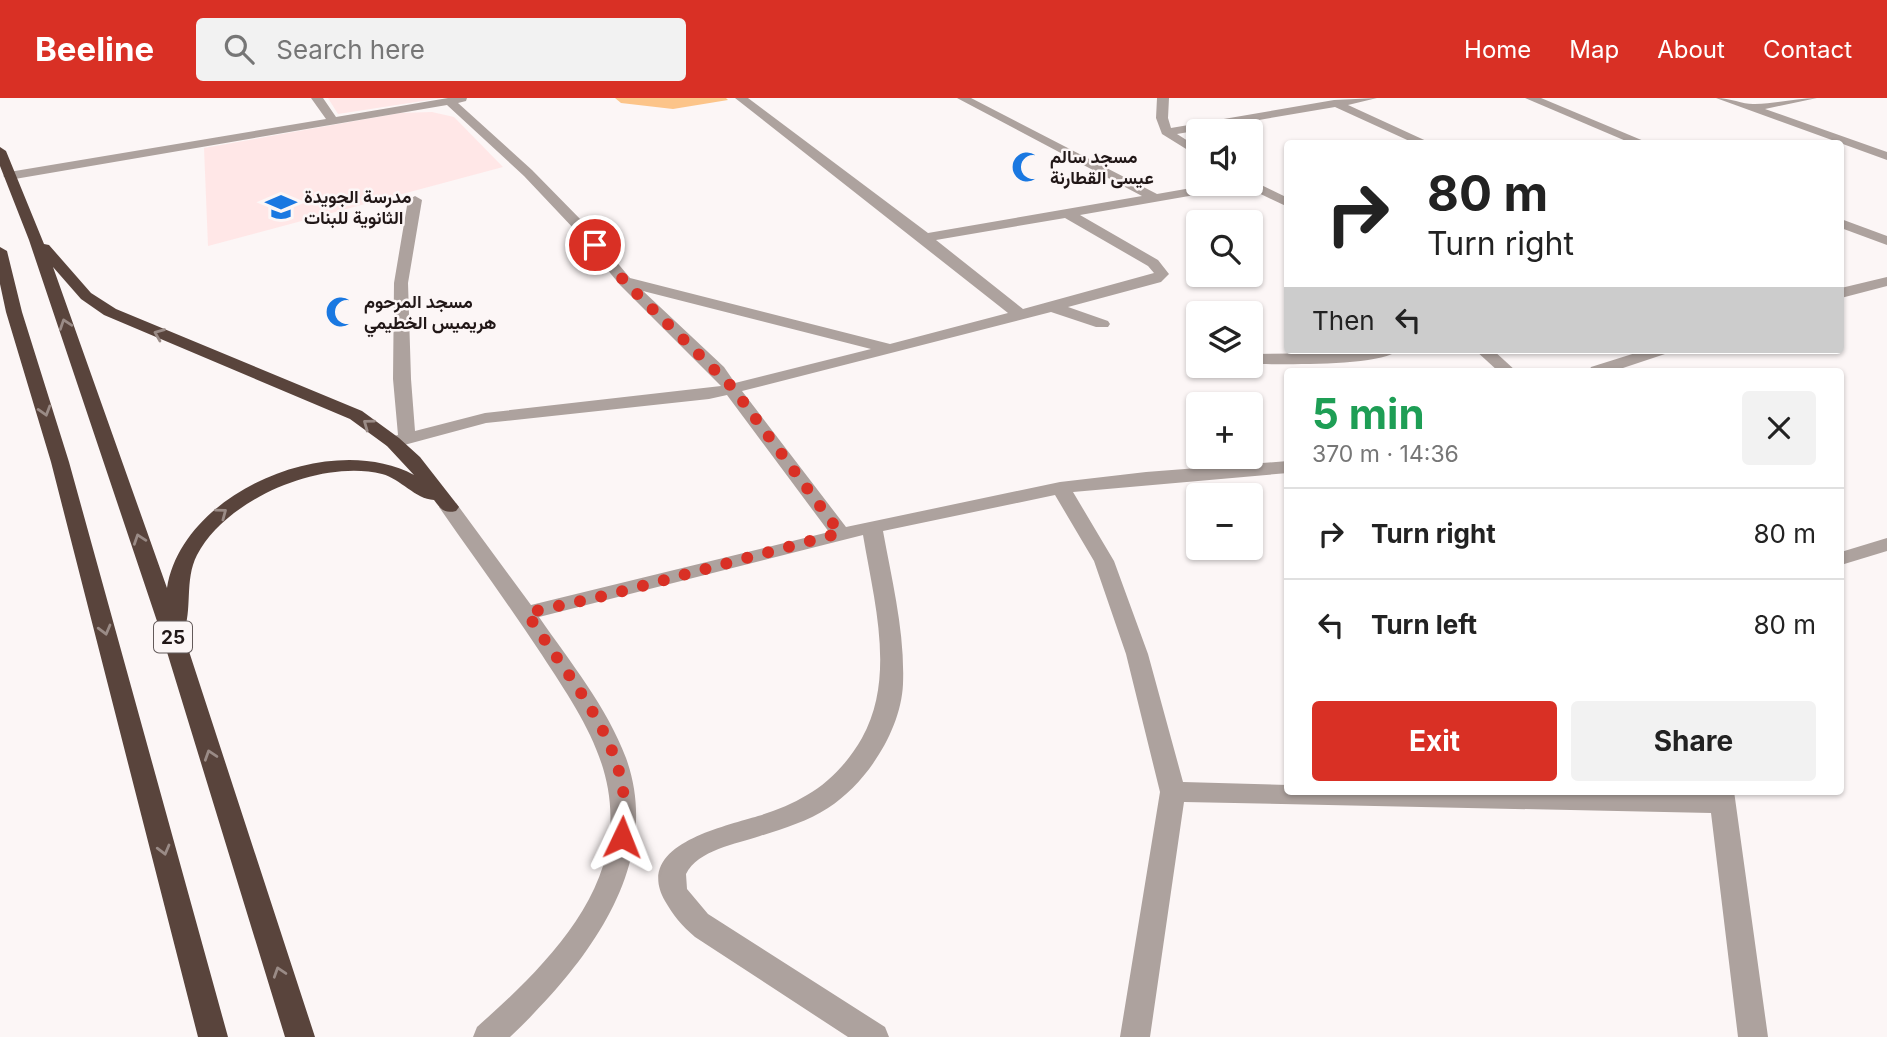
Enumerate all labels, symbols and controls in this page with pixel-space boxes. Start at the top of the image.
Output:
search box [196,18,686,81]
text: Beeline [35,29,154,69]
icon: search [220,30,258,68]
text: Search here [276,34,425,65]
text: Home [1464,35,1531,64]
text: Map [1569,35,1619,64]
text: About [1657,35,1725,64]
text: Contact [1763,35,1852,64]
map controls [1186,119,1263,560]
button: sound [1186,119,1263,196]
place label: مسجد سالم عيسى القطارنة [1050,146,1154,189]
mosque icon: مسجد سالم عيسى القطارنة [1010,150,1044,184]
text: 80 m [1427,164,1548,223]
icon: right [1312,168,1403,259]
place label: مدرسة الجويدة الثانوية للبنات [304,186,412,229]
school or university icon: مدرسة الجويدة الثانوية للبنات [264,190,298,224]
button: search [1186,210,1263,287]
pin [565,215,625,275]
text: Turn right [1427,224,1574,263]
icon: arrive [576,226,614,264]
place label: مسجد المرحوم هريميس الخطيمي [364,291,497,338]
mosque icon: مسجد المرحوم هريميس الخطيمي [324,295,358,329]
button: layers [1186,301,1263,378]
icon: left [1389,301,1427,339]
text: Then [1312,305,1375,336]
one-way arrow [59,318,73,331]
one-way arrow [154,328,166,342]
text: 5 min [1312,388,1425,439]
button: close [1742,391,1816,465]
button: + [1186,392,1263,469]
one-way arrow [36,405,51,417]
one-way arrow [363,420,375,432]
text: 370 m · 14:36 [1312,440,1459,468]
button: − [1186,483,1263,560]
one-way arrow [215,508,227,521]
icon: right [1312,515,1350,553]
text: Turn right [1371,518,1496,549]
text: 80 m [1753,518,1816,549]
one-way arrow [133,534,147,546]
icon: left [1312,606,1350,644]
text: Turn left [1371,609,1477,640]
text: 80 m [1753,609,1816,640]
road number: 25 [154,622,192,652]
one-way arrow [97,624,111,636]
button: Exit [1312,701,1557,781]
button: Share [1571,701,1816,781]
one-way arrow [204,749,219,761]
position arrow [585,800,659,874]
one-way arrow [156,844,170,856]
one-way arrow [273,966,288,978]

